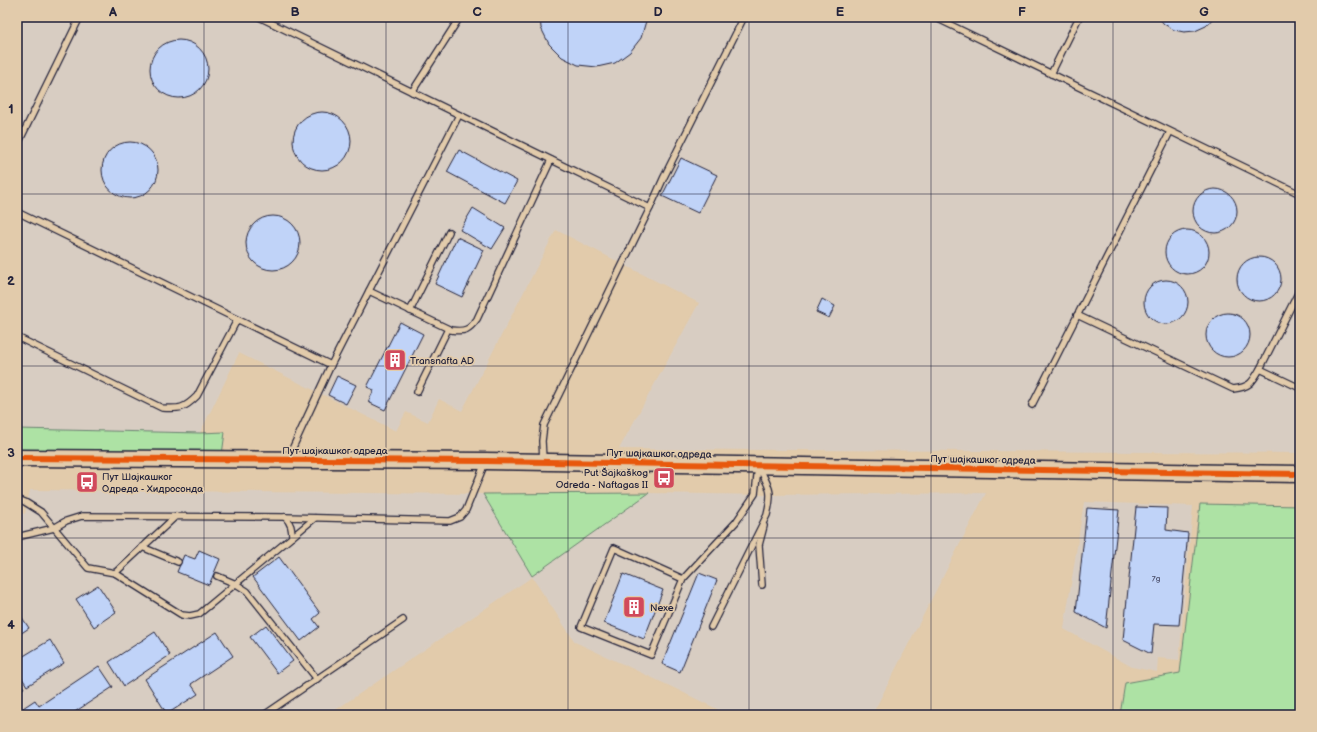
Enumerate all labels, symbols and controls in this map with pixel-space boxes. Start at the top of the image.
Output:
text: A [108,4,117,20]
text: B [290,4,300,20]
text: C [472,4,482,20]
text: D [653,4,663,20]
text: E [836,4,845,20]
text: F [1018,4,1026,20]
text: G [1199,4,1209,20]
text: 1 [8,101,14,117]
text: 2 [7,273,15,289]
building icon: Transnafta AD [382,347,408,373]
place label: Transnafta AD [410,355,474,367]
text: 3 [7,445,15,461]
street label: Пут шајкашког одреда [282,445,388,457]
street label: Пут шајкашког одреда [606,447,712,461]
street label: Пут шајкашког одреда [930,453,1036,467]
bus stop icon: Put Šajkaškog Odreda - Naftagas II [651,465,677,491]
place label: Put Šajkaškog Odreda - Naftagas II [556,467,648,491]
bus stop icon: Пут Шајкашког Одреда - Хидросонда [74,469,100,495]
place label: Пут Шајкашког Одреда - Хидросонда [102,471,203,495]
house number: 7g [1152,574,1161,583]
building icon: Nexe [621,594,647,620]
place label: Nexe [650,602,674,614]
text: 4 [7,617,15,633]

